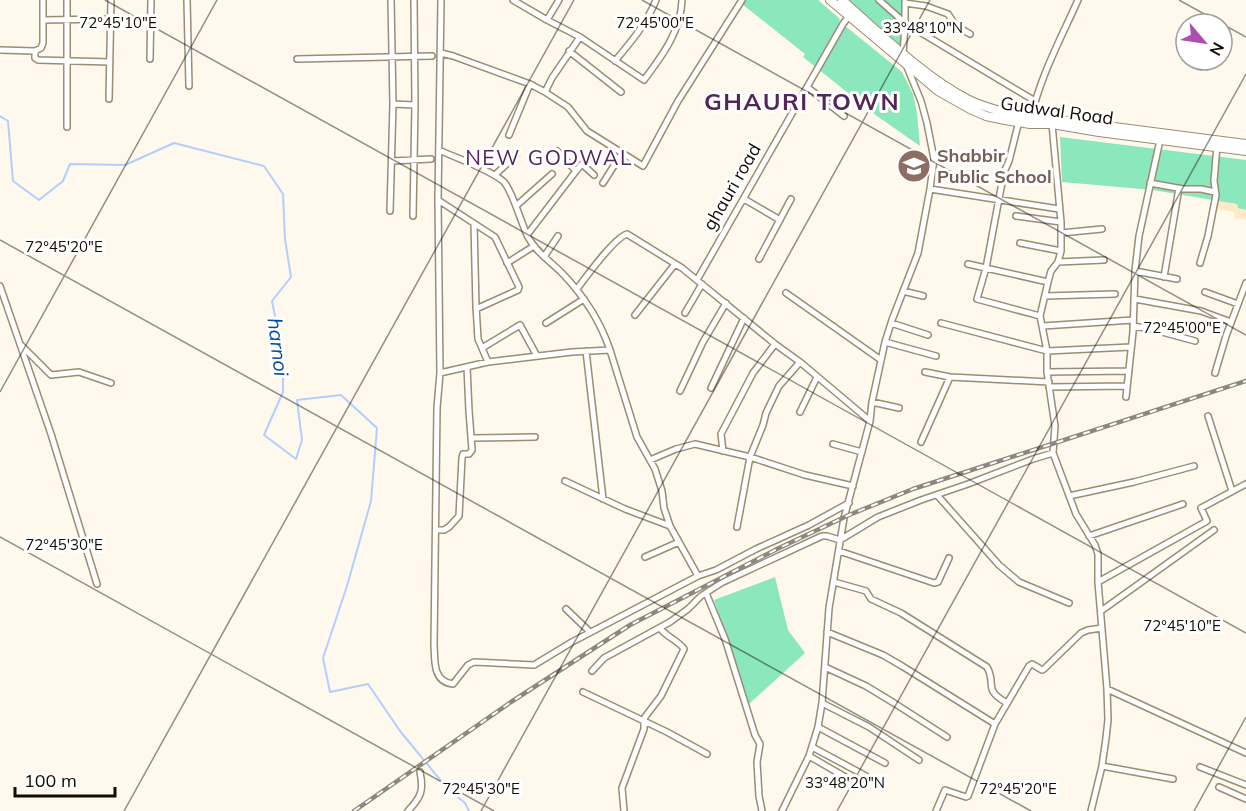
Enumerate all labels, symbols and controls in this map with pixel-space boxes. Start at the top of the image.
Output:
north arrow [1174,12,1234,72]
text: 72°45'10"E [79,13,157,32]
text: 72°45'00"E [616,13,694,32]
text: 33°48'10"N [883,18,963,37]
text: N [1205,39,1229,59]
district label: GHAURI TOWN [704,86,900,116]
street label: Gudwal Road [999,91,1115,130]
street label: ghauri road [698,139,766,234]
district label: NEW GODWAL [465,144,633,170]
place label: Shabbir Public School [937,144,1052,188]
school or university icon: Shabbir Public School [896,148,932,184]
text: 72°45'20"E [25,237,103,256]
water label: harnoi [263,316,295,378]
text: 72°45'00"E [1143,318,1221,337]
text: 72°45'30"E [25,535,103,554]
text: 72°45'10"E [1143,616,1221,635]
scale bar [15,760,116,798]
text: 100 m [24,769,77,792]
text: 33°48'20"N [805,773,885,792]
text: 72°45'30"E [442,779,520,798]
text: 72°45'20"E [979,779,1057,798]

